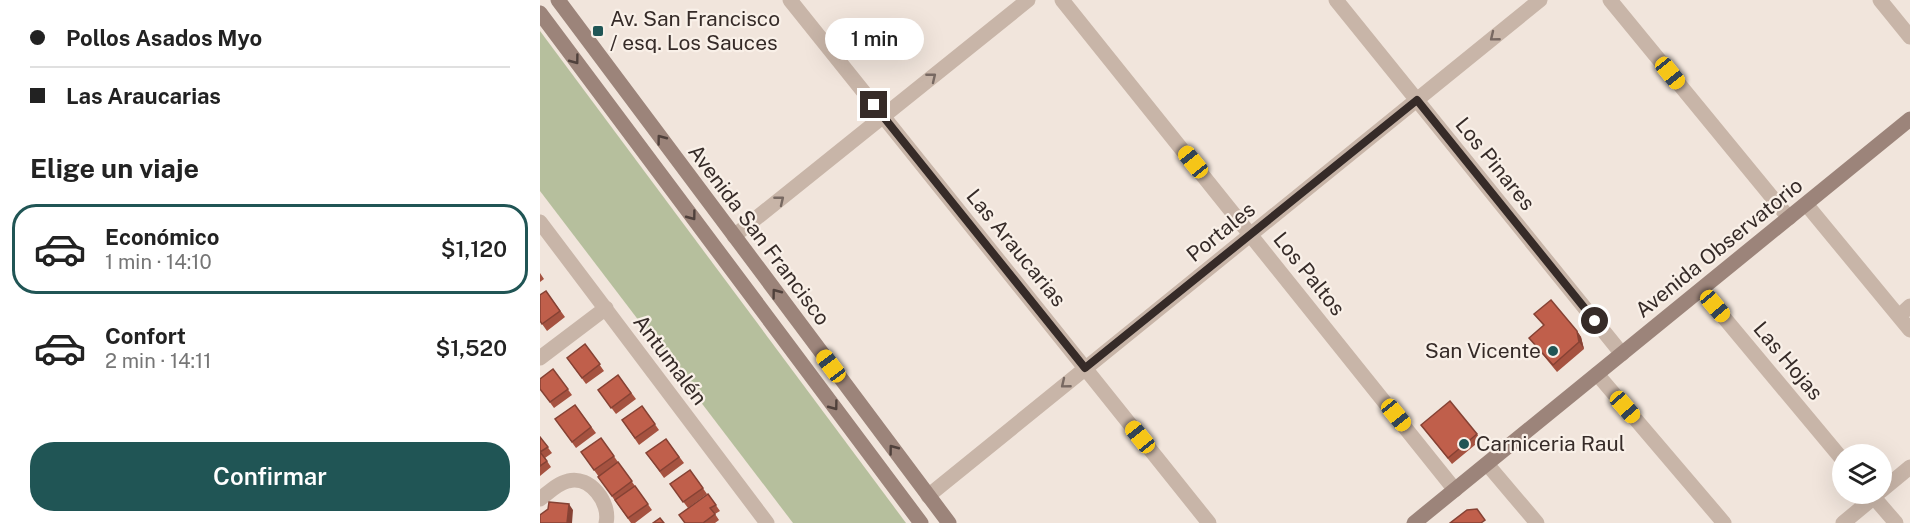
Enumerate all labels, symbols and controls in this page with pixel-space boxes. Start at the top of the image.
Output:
place label: Av. San Francisco / esq. Los Sauces [610,6,780,55]
callout: 1 min [824,18,924,60]
marker: Av. San Francisco / esq. Los Sauces [591,24,605,38]
text: Pollos Asados Myo [66,25,262,51]
text: 1 min [851,27,898,51]
one-way arrow [1490,29,1501,40]
one-way arrow [568,53,579,64]
car [1652,53,1688,93]
one-way arrow [925,74,936,85]
text: Las Araucarias [66,83,221,109]
route end [860,91,887,118]
street label: Los Pinares [1450,112,1540,215]
one-way arrow [657,135,668,146]
street label: Avenida San Francisco [683,139,835,330]
car [1175,142,1211,182]
text: Elige un viaje [30,152,199,184]
street label: Avenida Observatorio [1630,173,1807,323]
street label: Las Araucarias [961,184,1071,311]
one-way arrow [773,196,784,207]
street label: Portales [1181,196,1260,267]
one-way arrow [685,209,696,220]
icon: car [33,222,87,276]
text: Económico [105,224,220,250]
street label: Los Paltos [1268,227,1351,320]
text: $1,120 [441,236,507,262]
text: 1 min · 14:10 [105,250,212,274]
car [1697,286,1733,326]
one-way arrow [773,289,784,300]
route start [1581,307,1608,334]
street label: Antumalén [628,310,712,410]
street label: Las Hojas [1748,316,1828,405]
icon: car [33,321,87,375]
text: Confort [105,323,186,349]
text: $1,520 [435,335,507,361]
place label: San Vicente [1425,338,1541,363]
marker: San Vicente [1546,344,1560,358]
car [813,346,849,386]
text: 2 min · 14:11 [105,349,211,373]
one-way arrow [1061,377,1072,388]
car [1606,388,1644,426]
car [1378,395,1414,435]
one-way arrow [827,399,838,410]
car [1122,417,1158,457]
place label: Carniceria Raul [1476,431,1625,456]
marker: Carniceria Raul [1457,437,1471,451]
button: Confirmar [30,442,510,511]
map controls [1832,444,1892,504]
button: layers [1832,444,1892,504]
one-way arrow [890,445,901,456]

